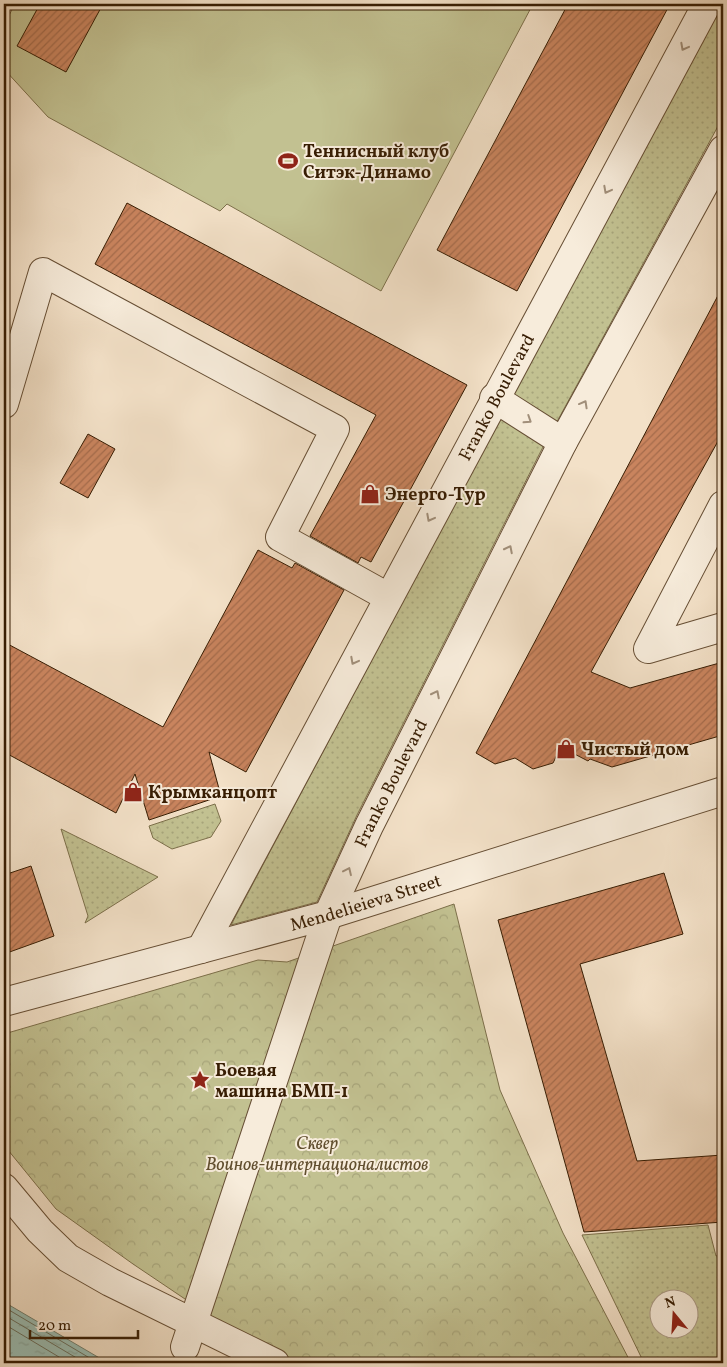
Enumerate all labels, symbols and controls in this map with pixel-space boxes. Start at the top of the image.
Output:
one-way arrow [680,41,690,50]
place label: Теннисный клуб Ситэк-Динамо [303,140,449,186]
sports icon: Теннисный клуб Ситэк-Динамо [277,150,299,172]
one-way arrow [603,184,613,193]
street label: Franko Boulevard [454,330,542,466]
one-way arrow [577,401,587,410]
one-way arrow [523,414,532,423]
shop icon: Энерго-Тур [359,483,381,505]
place label: Энерго-Тур [385,483,486,508]
one-way arrow [426,512,436,521]
one-way arrow [503,545,513,554]
one-way arrow [350,656,360,665]
one-way arrow [430,690,440,699]
street label: Franko Boulevard [350,716,435,852]
shop icon: Чистый дом [555,738,577,760]
place label: Чистый дом [581,738,690,763]
shop icon: Крымканцопт [122,781,144,803]
place label: Крымканцопт [148,781,277,806]
one-way arrow [342,867,352,876]
street label: Mendelieieva Street [288,869,445,939]
place label: Боевая машина БМП-1 [215,1059,348,1105]
place icon: Боевая машина БМП-1 [189,1069,211,1091]
park label: Сквер Воинов-интернационалистов [206,1132,428,1178]
north arrow [650,1290,700,1340]
text: N [663,1292,678,1314]
scale bar [30,1307,138,1339]
text: 20 m [38,1316,71,1337]

